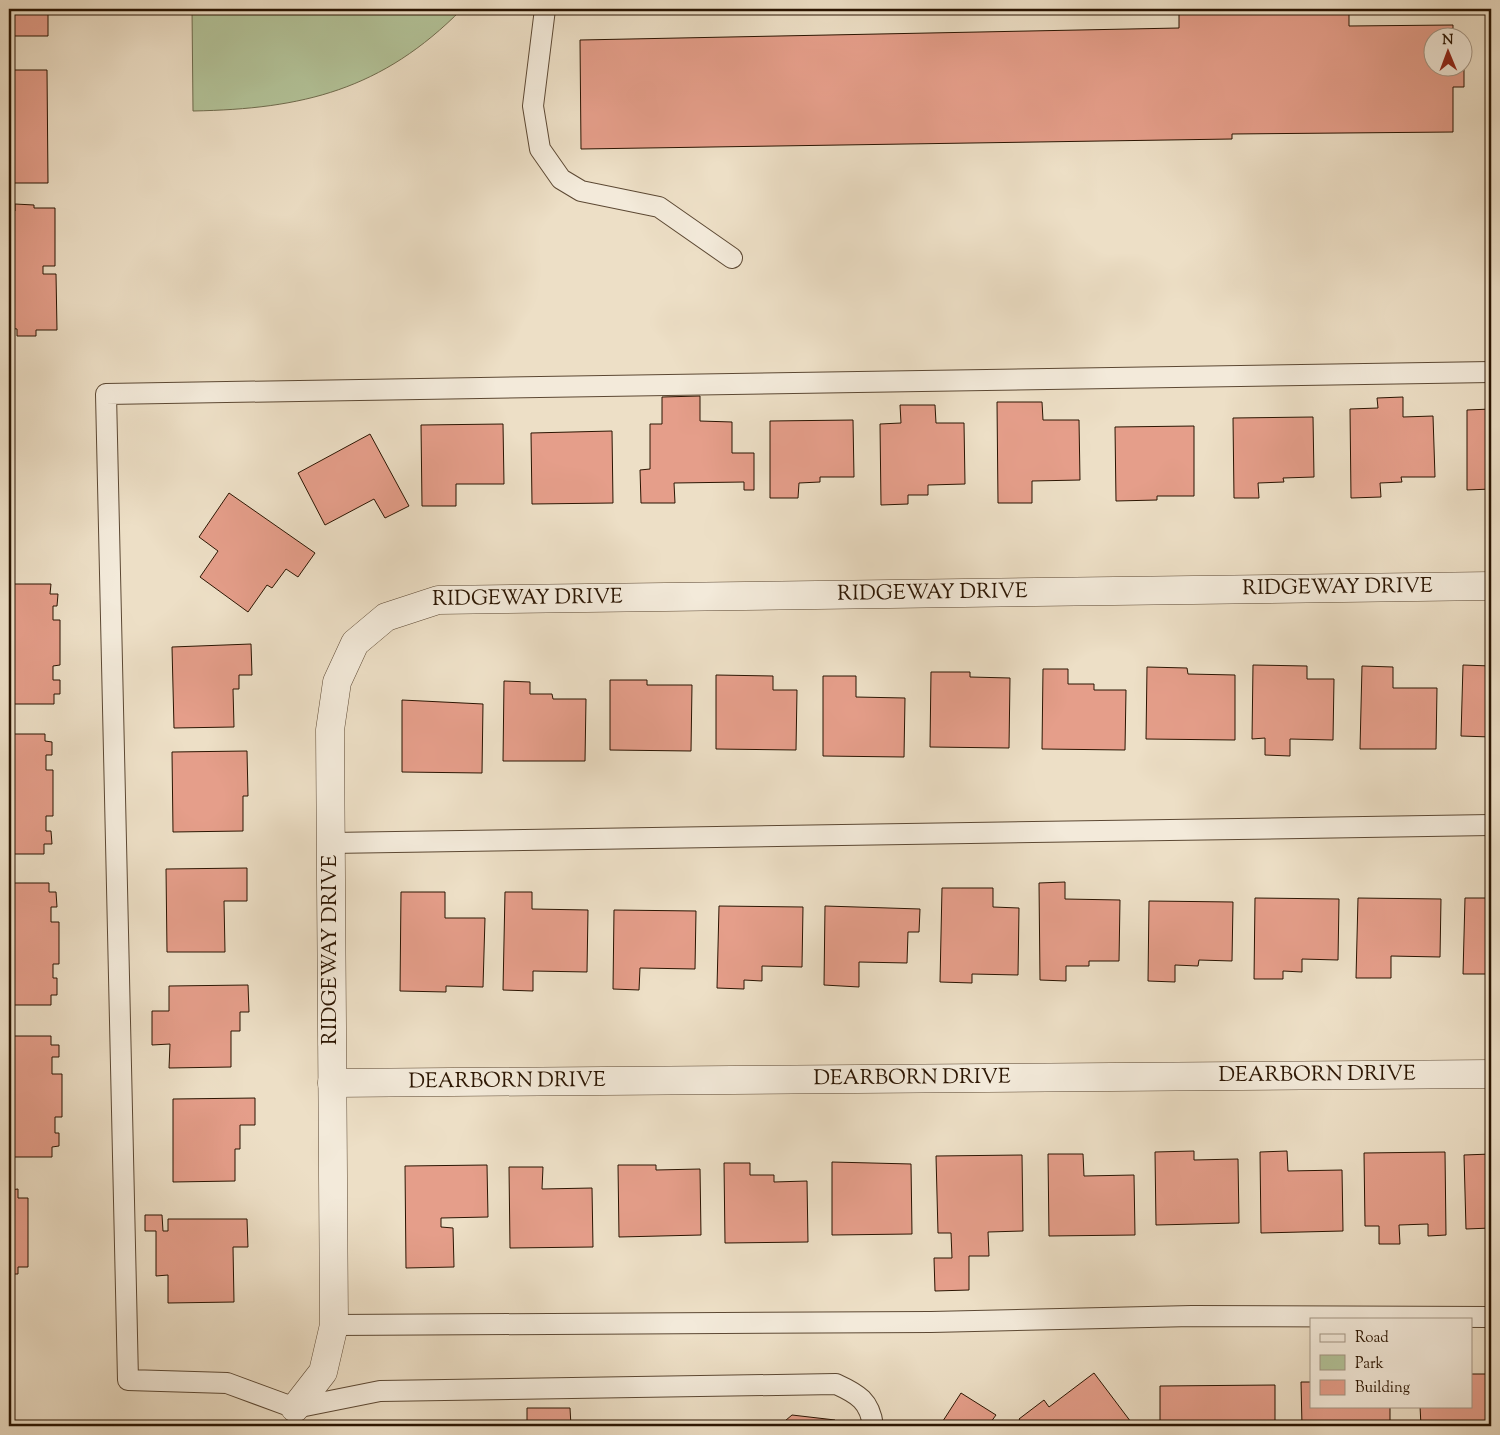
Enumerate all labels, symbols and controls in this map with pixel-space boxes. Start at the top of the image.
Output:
north arrow [1422,28,1472,78]
text: N [1442,31,1454,51]
street label: RIDGEWAY DRIVE [1242,572,1433,604]
street label: RIDGEWAY DRIVE [837,577,1028,610]
street label: RIDGEWAY DRIVE [432,583,623,615]
street label: RIDGEWAY DRIVE [316,854,346,1045]
street label: DEARBORN DRIVE [1218,1060,1416,1091]
street label: DEARBORN DRIVE [813,1063,1011,1094]
street label: DEARBORN DRIVE [408,1066,606,1097]
legend [1310,1318,1472,1408]
text: Road [1355,1328,1389,1349]
text: Park [1355,1354,1384,1375]
text: Building [1355,1378,1410,1399]

